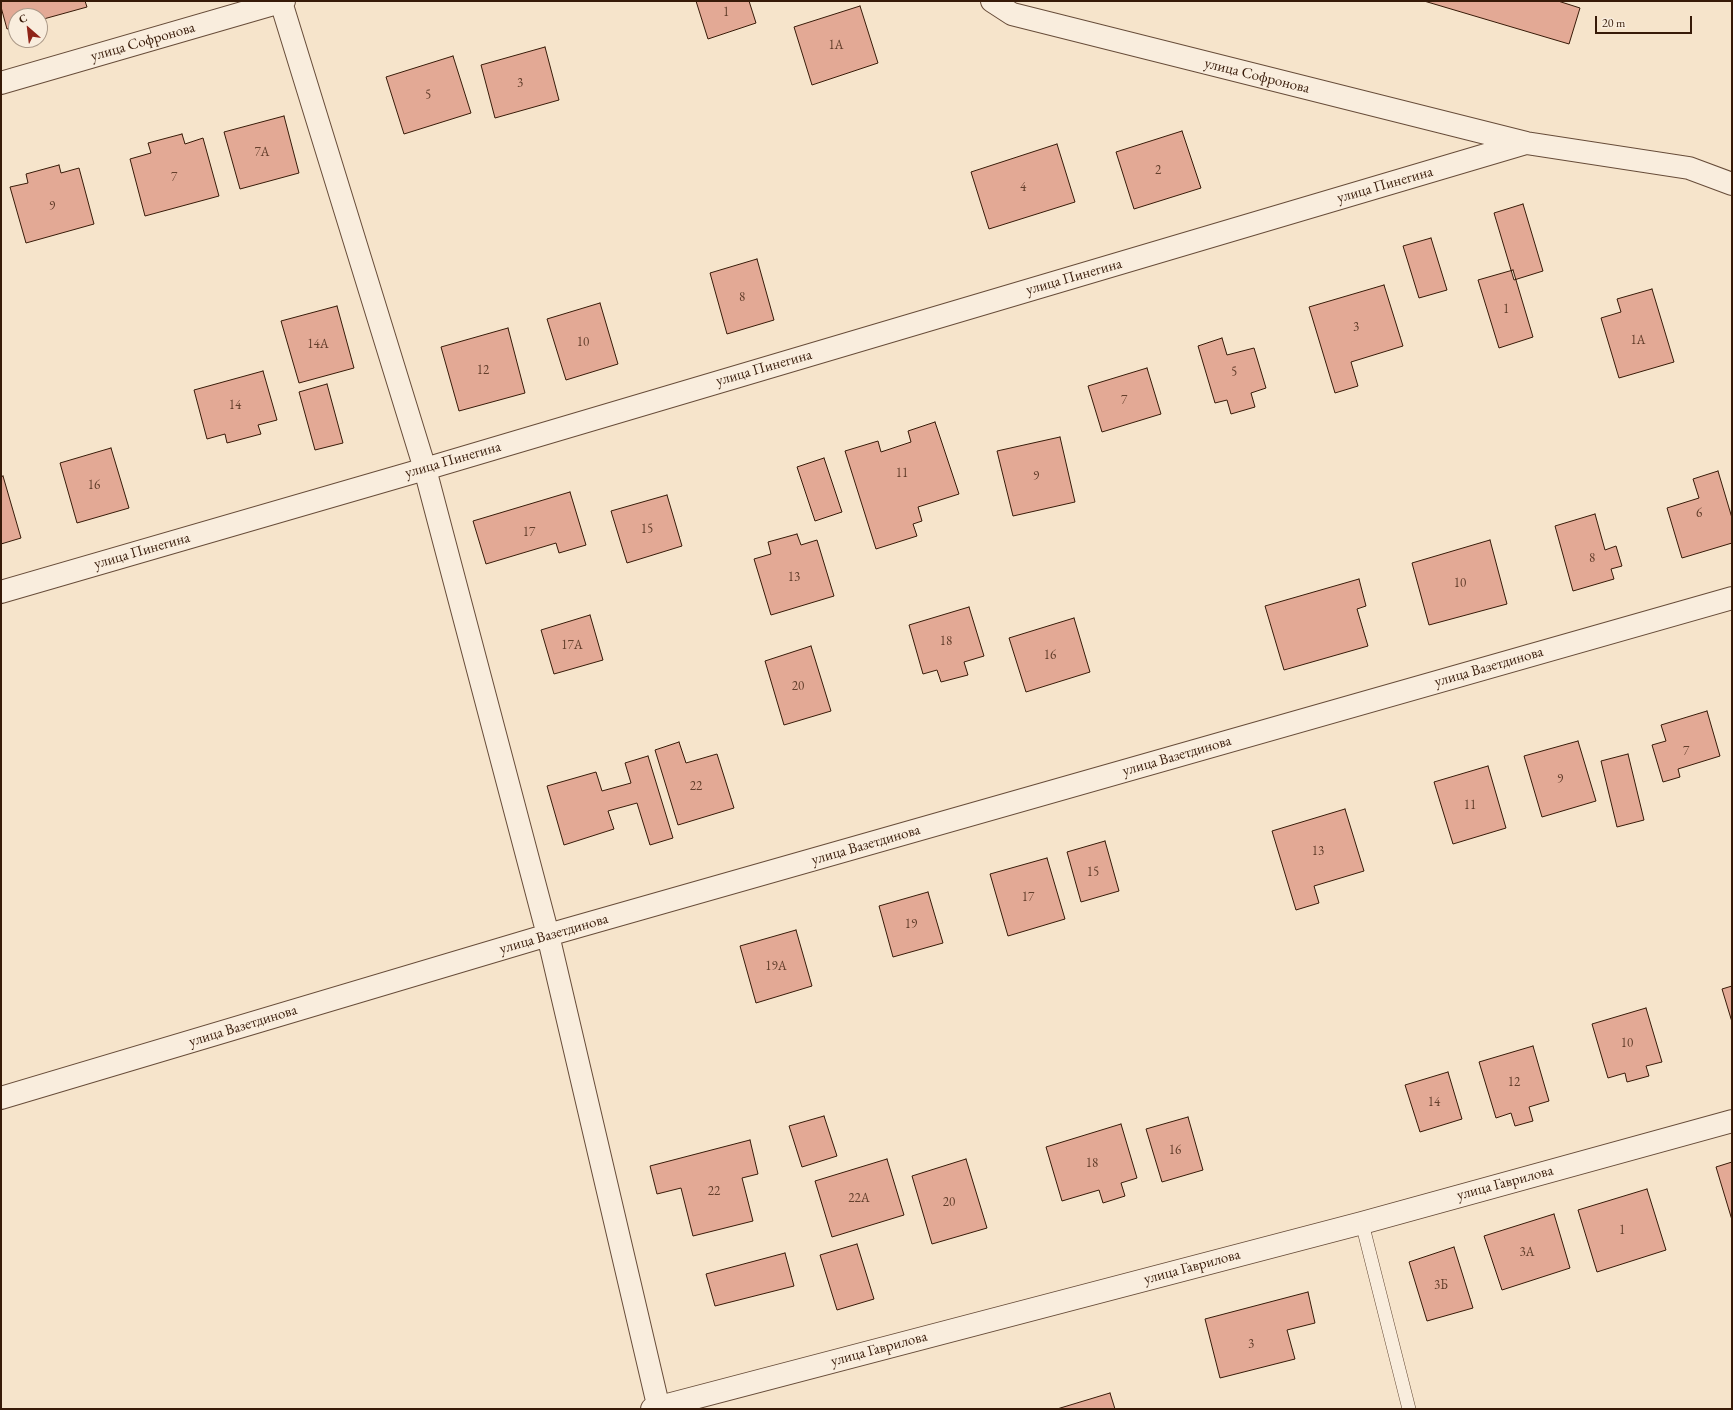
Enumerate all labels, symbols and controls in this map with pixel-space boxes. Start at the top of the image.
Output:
house number: 1 [723,4,729,20]
north arrow [8,8,48,48]
scale bar [1597,8,1694,34]
text: С [16,10,30,26]
text: 20 m [1602,15,1625,31]
street label: улица Софронова [89,19,197,65]
house number: 1А [828,37,844,53]
street label: улица Софронова [1203,54,1311,98]
house number: 3 [517,75,523,91]
house number: 5 [425,87,431,103]
house number: 7А [254,144,270,160]
house number: 2 [1155,162,1161,178]
street label: улица Пинегина [1335,163,1435,207]
house number: 7 [171,169,177,185]
house number: 4 [1020,179,1026,195]
house number: 9 [49,198,55,214]
street label: улица Пинегина [1024,255,1124,299]
house number: 8 [739,289,745,305]
house number: 1 [1503,301,1509,317]
house number: 3 [1353,319,1359,335]
house number: 1А [1630,332,1646,348]
house number: 10 [577,334,589,350]
house number: 14А [307,336,329,352]
street label: улица Пинегина [714,346,814,390]
house number: 12 [477,362,489,378]
house number: 5 [1231,364,1237,380]
house number: 7 [1121,392,1127,408]
house number: 14 [229,397,241,413]
street label: улица Пинегина [403,438,503,482]
house number: 11 [896,465,908,481]
house number: 9 [1033,468,1039,484]
house number: 16 [88,477,100,493]
house number: 6 [1696,505,1702,521]
house number: 15 [641,521,653,537]
house number: 17 [523,524,535,540]
street label: улица Пинегина [92,529,192,573]
house number: 8 [1589,550,1595,566]
house number: 13 [788,569,800,585]
house number: 10 [1454,575,1466,591]
house number: 18 [940,633,952,649]
house number: 17А [561,637,583,653]
street label: улица Вазетдинова [1433,643,1545,691]
house number: 16 [1044,647,1056,663]
house number: 20 [792,678,804,694]
street label: улица Вазетдинова [1121,732,1233,780]
house number: 7 [1683,743,1689,759]
house number: 9 [1557,771,1563,787]
house number: 22 [690,778,702,794]
house number: 11 [1464,797,1476,813]
street label: улица Вазетдинова [810,821,922,869]
house number: 13 [1312,843,1324,859]
house number: 15 [1087,864,1099,880]
house number: 17 [1022,889,1034,905]
street label: улица Вазетдинова [498,910,610,958]
house number: 19 [905,916,917,932]
house number: 19А [765,958,787,974]
street label: улица Вазетдинова [187,1001,299,1051]
house number: 10 [1621,1035,1633,1051]
house number: 12 [1508,1074,1520,1090]
house number: 14 [1428,1094,1440,1110]
house number: 16 [1169,1142,1181,1158]
house number: 18 [1086,1155,1098,1171]
street label: улица Гаврилова [1455,1161,1555,1205]
house number: 22 [708,1183,720,1199]
house number: 22А [848,1190,870,1206]
house number: 20 [943,1194,955,1210]
house number: 1 [1619,1222,1625,1238]
house number: 3А [1519,1244,1535,1260]
street label: улица Гаврилова [1142,1245,1242,1289]
house number: 3Б [1434,1277,1448,1293]
street label: улица Гаврилова [829,1327,929,1371]
house number: 3 [1248,1336,1254,1352]

